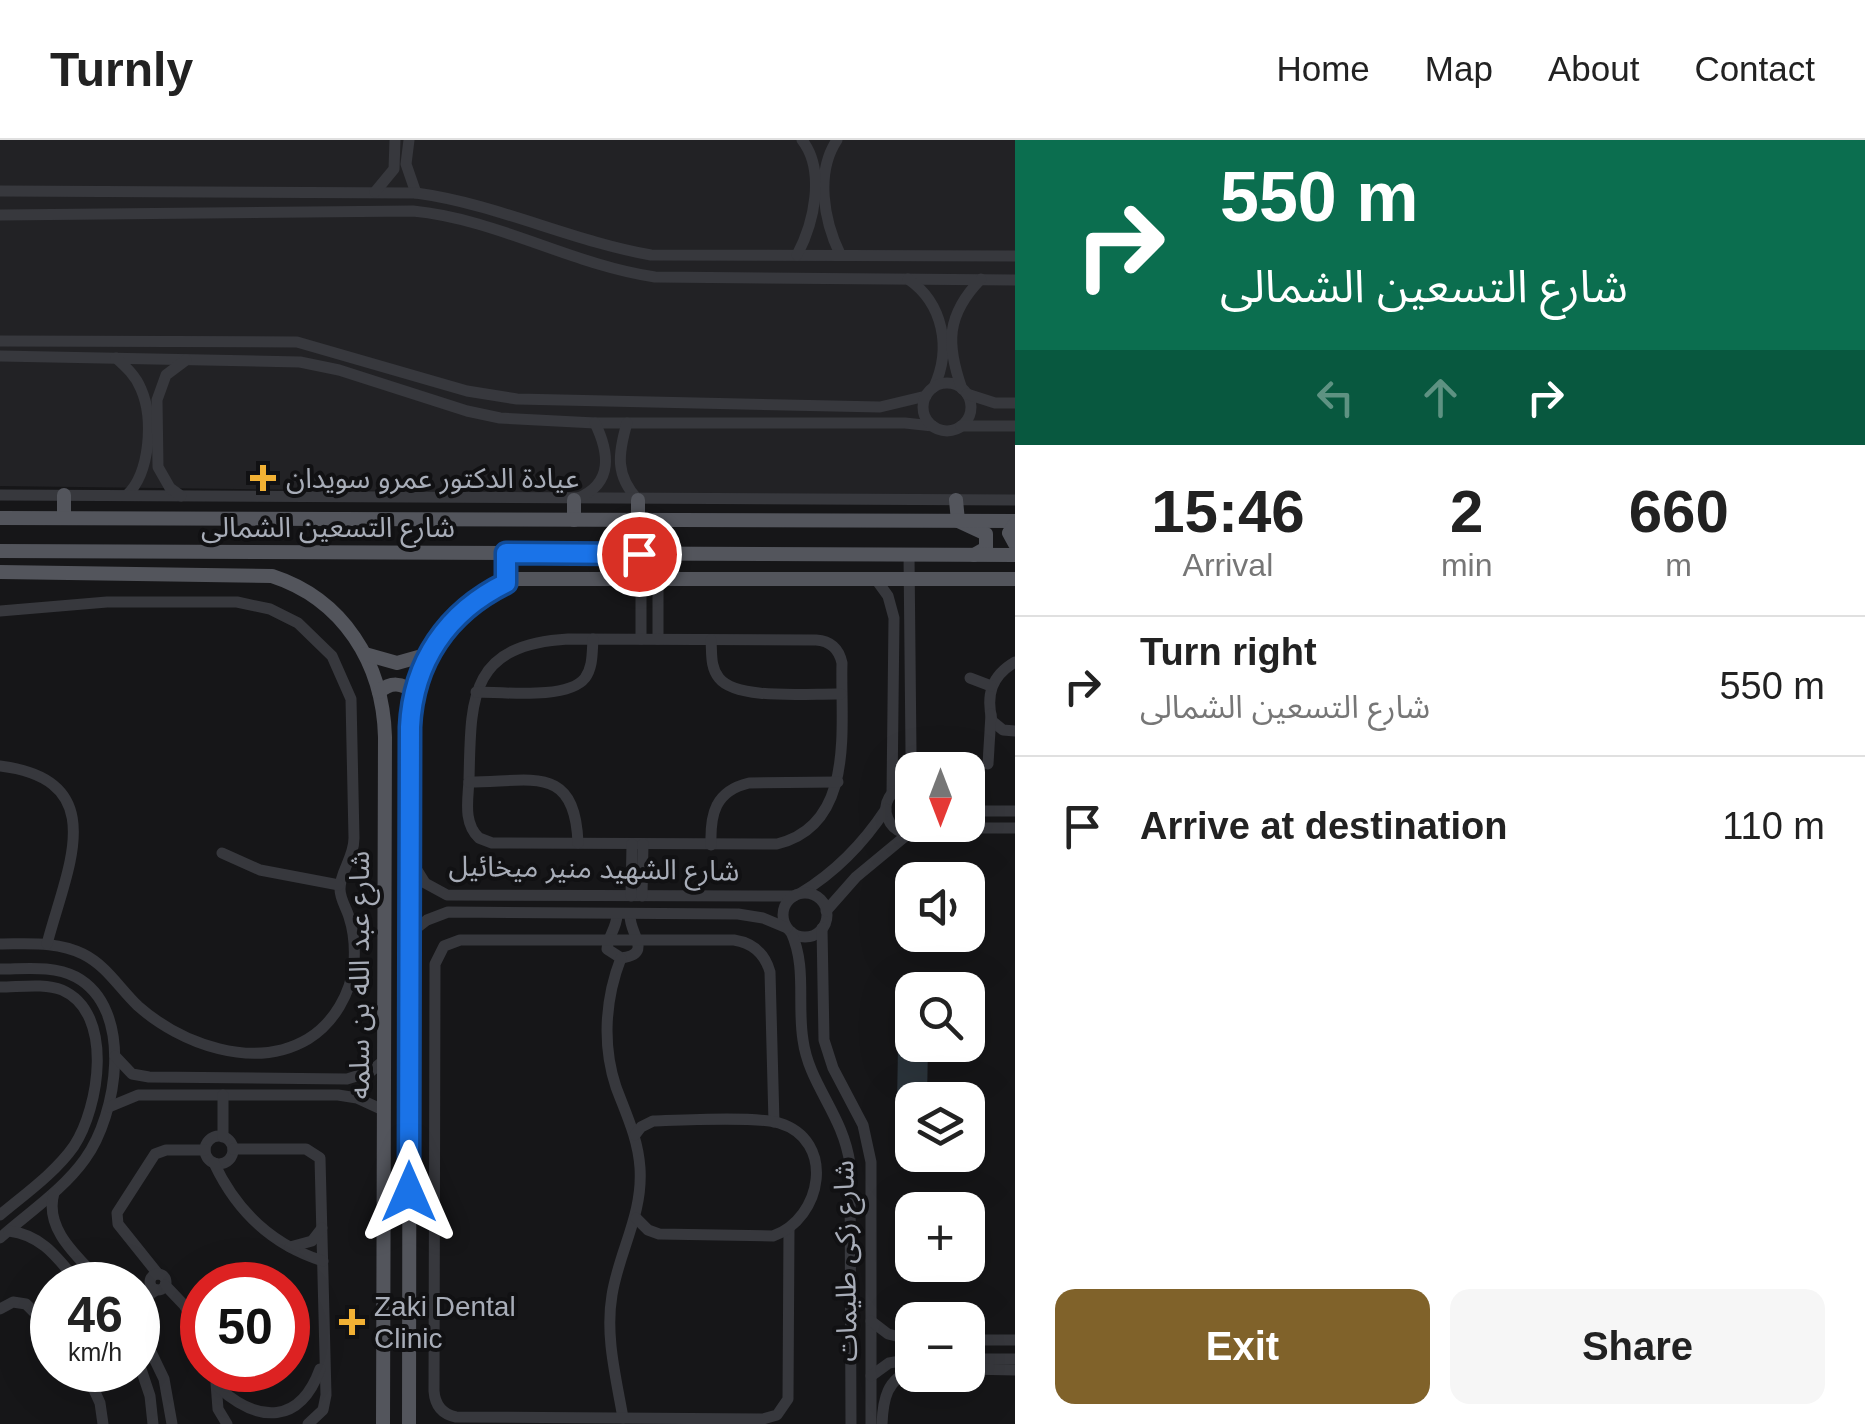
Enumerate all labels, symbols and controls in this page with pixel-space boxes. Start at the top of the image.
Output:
text: Turnly [50,43,193,96]
text: Home [1276,49,1370,88]
text: Map [1425,49,1493,88]
text: About [1548,49,1639,88]
text: Contact [1694,49,1815,88]
text: 550 m [1220,158,1418,236]
icon: right [1055,180,1185,310]
text: شارع التسعين الشمالى [1220,261,1628,312]
icon: left [1308,370,1363,425]
icon: ahead [1413,370,1468,425]
icon: right [1518,370,1573,425]
place label: عيادة الدكتور عمرو سويدان [286,463,579,495]
marker: عيادة الدكتور عمرو سويدان [250,465,276,491]
text: 15:46 [1151,478,1305,545]
text: 2 [1450,478,1483,545]
text: 660 [1629,478,1729,545]
street label: شارع التسعين الشمالى [201,512,455,548]
pin [597,512,682,597]
icon: arrive [612,527,667,582]
text: Arrival [1183,547,1273,583]
text: min [1441,547,1492,583]
text: m [1665,547,1692,583]
text: Turn right [1140,631,1317,673]
icon: right [1055,659,1110,714]
text: 550 m [1719,665,1825,707]
text: شارع التسعين الشمالى [1140,689,1430,725]
north arrow [895,752,985,842]
map controls [895,752,985,1392]
icon: arrive [1055,799,1110,854]
text: Arrive at destination [1140,805,1507,847]
text: 110 m [1722,805,1825,847]
street label: شارع الشهيد منير ميخائيل [448,850,740,892]
street label: شارع عبد الله بن سلمه [344,851,380,1099]
button: sound [895,862,985,952]
button: search [895,972,985,1062]
button: layers [895,1082,985,1172]
position arrow [357,1140,461,1244]
street label: شارع زكى طليمات [828,1160,868,1362]
button: + [895,1192,985,1282]
speed limit sign: 50 [180,1262,310,1392]
text: 46 [67,1287,123,1343]
button: Exit [1055,1289,1430,1404]
button: Share [1450,1289,1825,1404]
place label: Zaki Dental Clinic [374,1291,516,1354]
button: − [895,1302,985,1392]
marker: Zaki Dental Clinic [339,1309,365,1335]
text: km/h [68,1338,122,1366]

